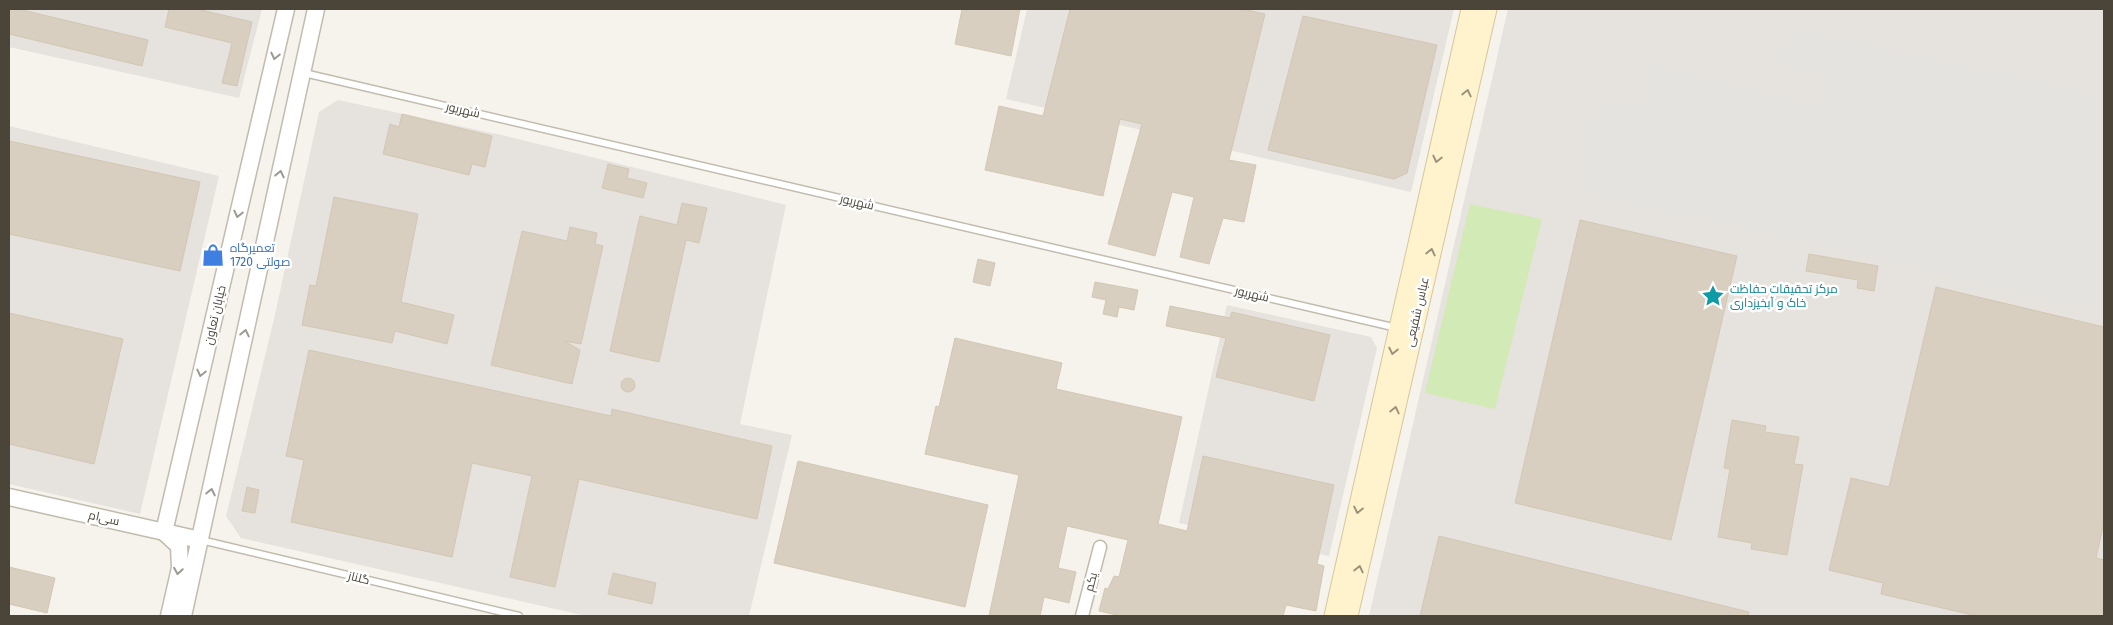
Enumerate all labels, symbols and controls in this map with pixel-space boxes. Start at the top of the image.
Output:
one-way arrow [270,52,281,61]
one-way arrow [1461,89,1472,98]
street label: شهریور [444,99,482,121]
one-way arrow [1432,154,1443,163]
one-way arrow [274,170,284,179]
street label: شهریور [838,191,876,213]
one-way arrow [233,210,244,219]
place label: تعمیرگاه 1720 صولتی [230,241,290,269]
shop icon: تعمیرگاه 1720 صولتی [200,242,226,268]
one-way arrow [1425,247,1436,256]
street label: عباس شفیعی [1402,276,1432,348]
place label: مرکز تحقیقات حفاظت خاک و آبخیزداری [1730,282,1838,310]
street label: شهریور [1233,283,1271,305]
place icon: مرکز تحقیقات حفاظت خاک و آبخیزداری [1700,283,1726,309]
street label: خیابان تعاون [201,284,229,346]
one-way arrow [239,329,250,338]
one-way arrow [1388,347,1399,356]
one-way arrow [196,368,207,377]
one-way arrow [1389,406,1400,415]
one-way arrow [205,488,215,496]
one-way arrow [1353,505,1364,514]
street label: سی‌ام [87,508,121,529]
one-way arrow [1353,564,1364,573]
one-way arrow [174,567,184,576]
street label: گلناز [346,568,371,587]
street label: یکم [1082,570,1101,593]

